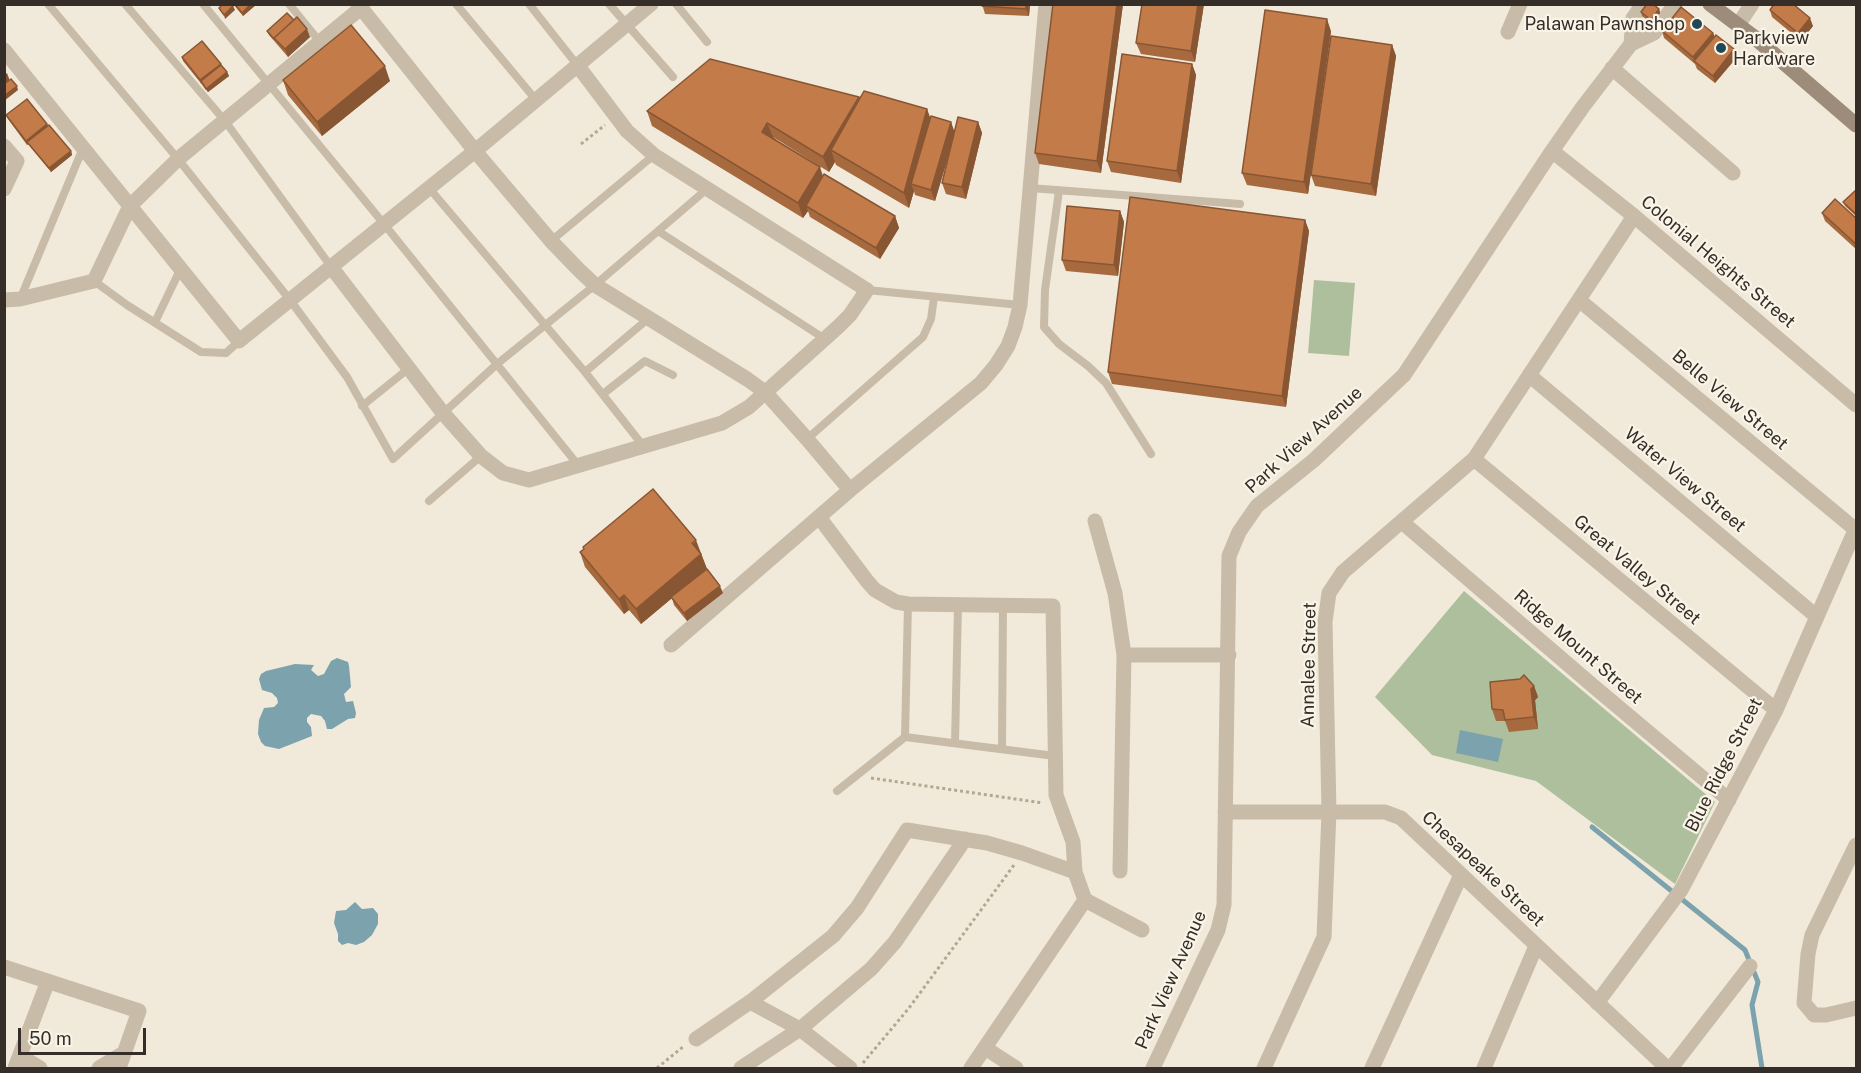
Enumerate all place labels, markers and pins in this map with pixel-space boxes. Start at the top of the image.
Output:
place label: Palawan Pawnshop [1525,13,1685,35]
marker: Palawan Pawnshop [1690,17,1704,31]
place label: Parkview Hardware [1733,27,1815,70]
marker: Parkview Hardware [1714,41,1728,55]

